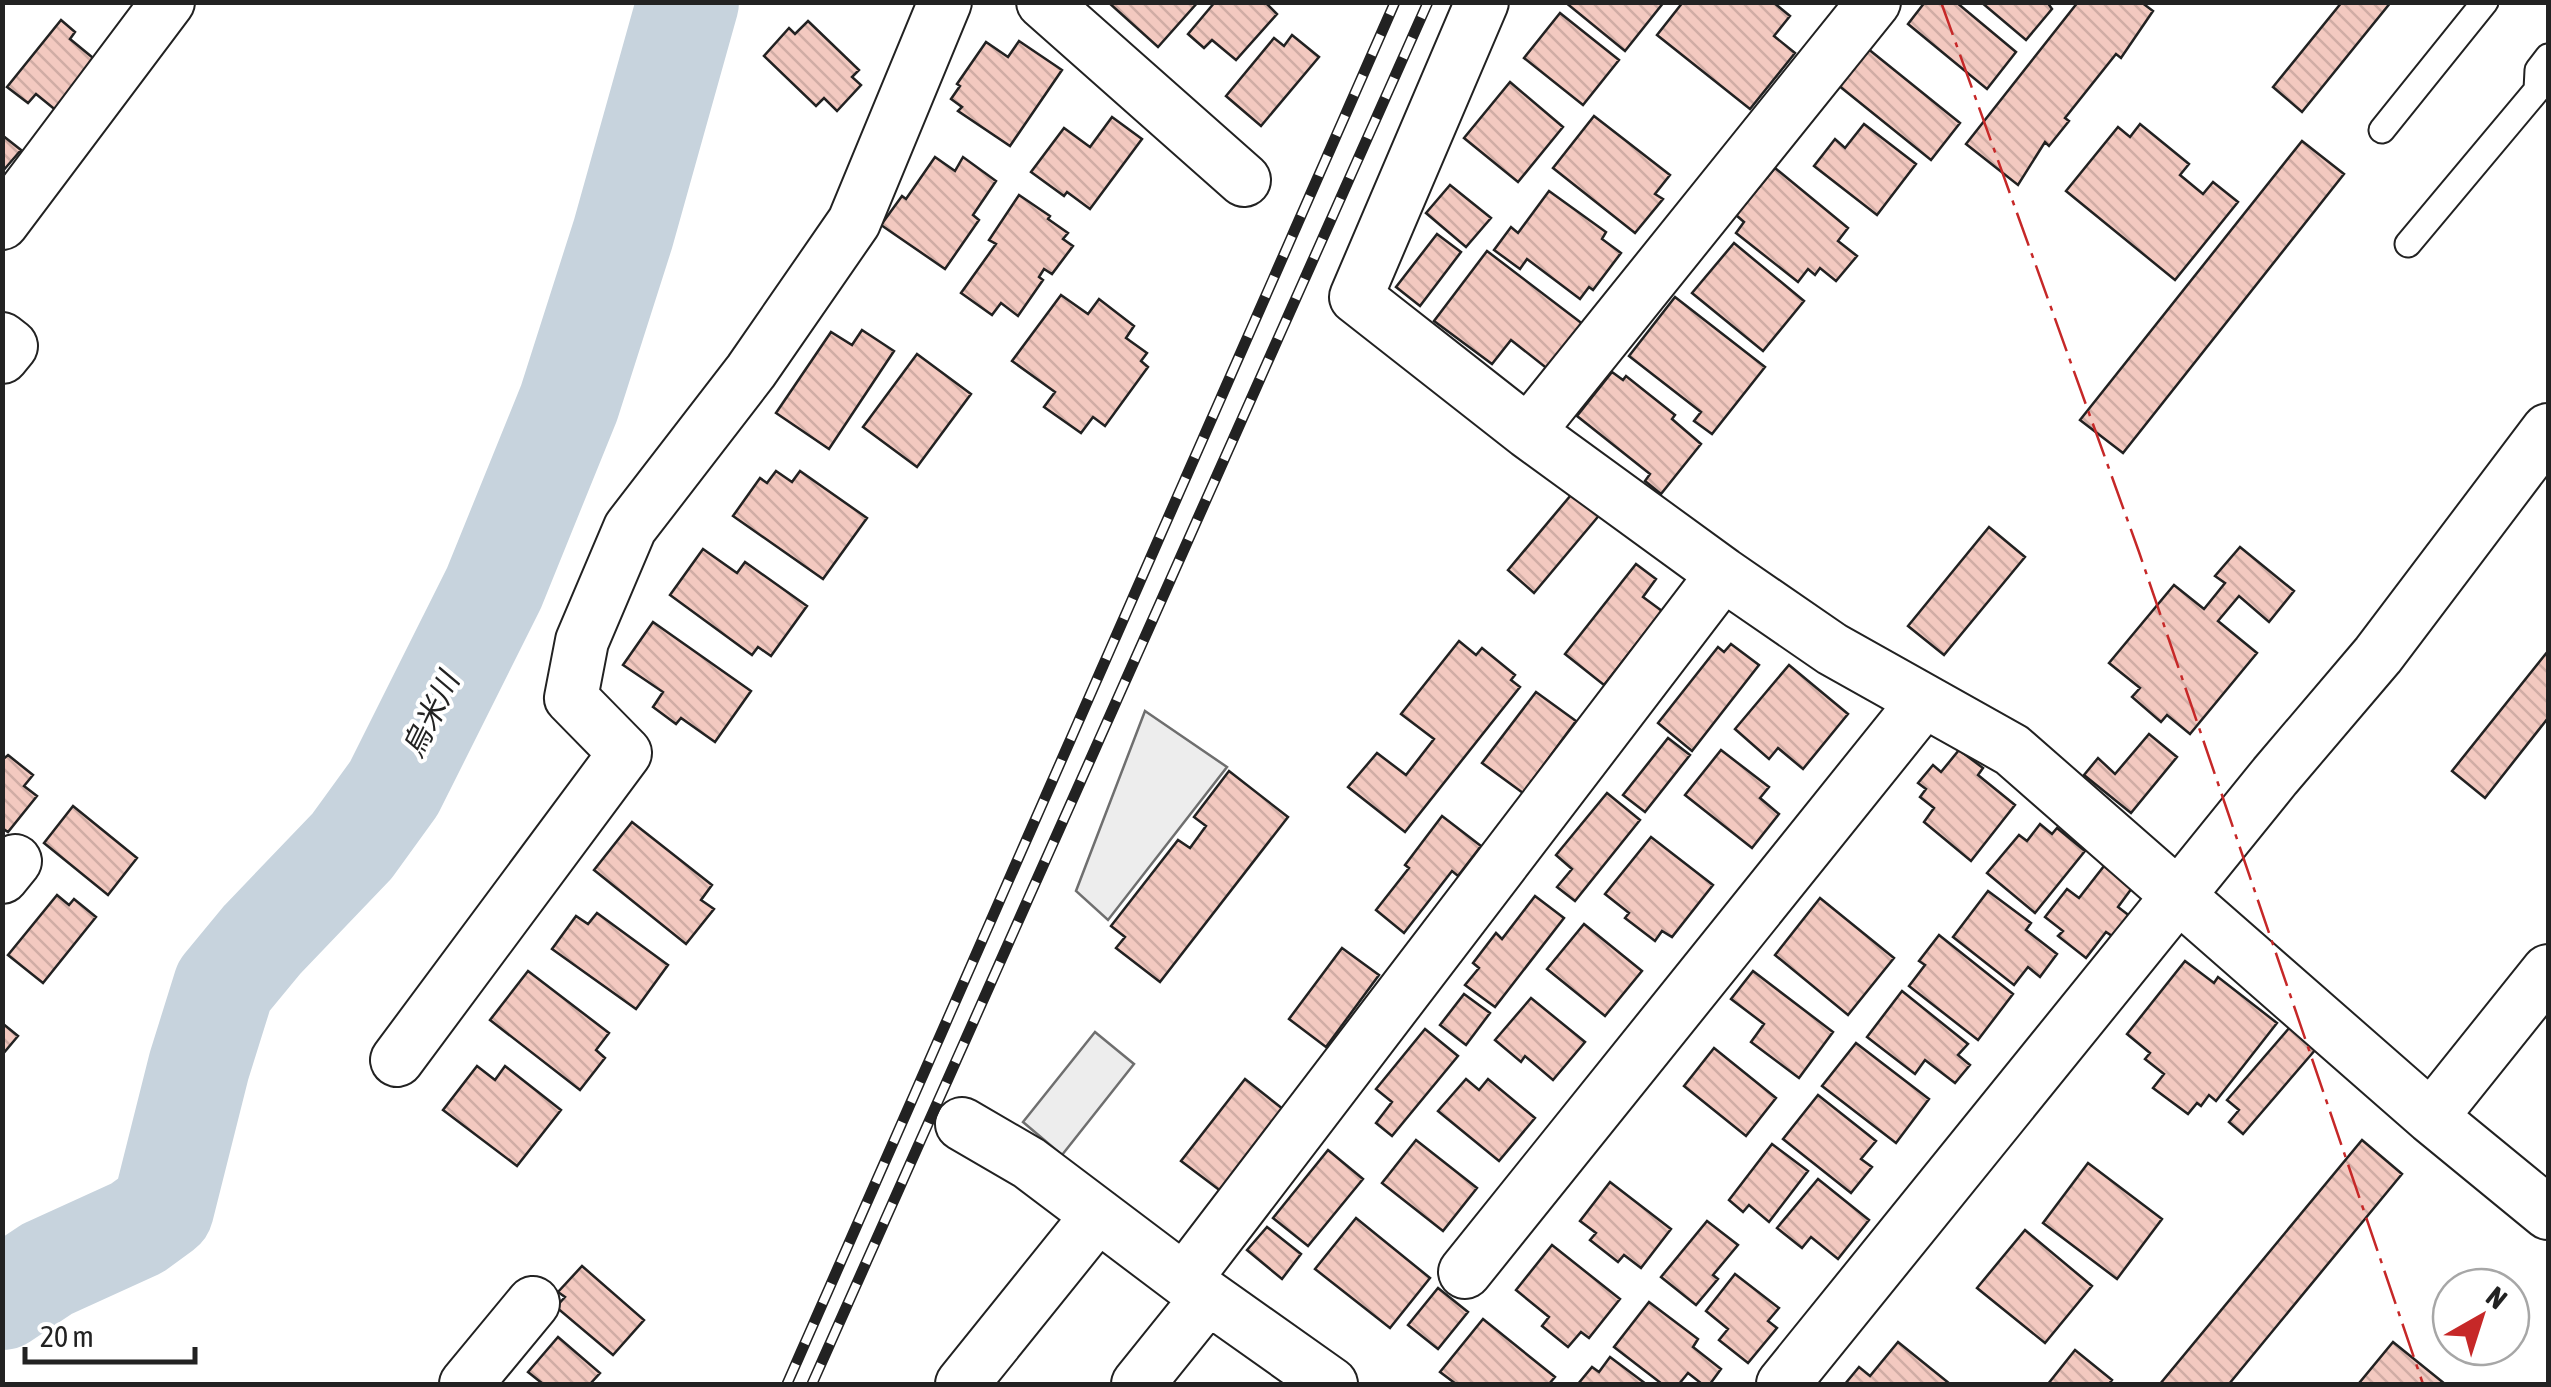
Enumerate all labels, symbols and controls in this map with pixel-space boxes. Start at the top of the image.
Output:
water label: 烏米川 [395,664,466,762]
north arrow [2431,1267,2531,1367]
text: N [2480,1280,2513,1315]
scale bar [25,1302,195,1364]
text: 20 m [40,1319,94,1353]

